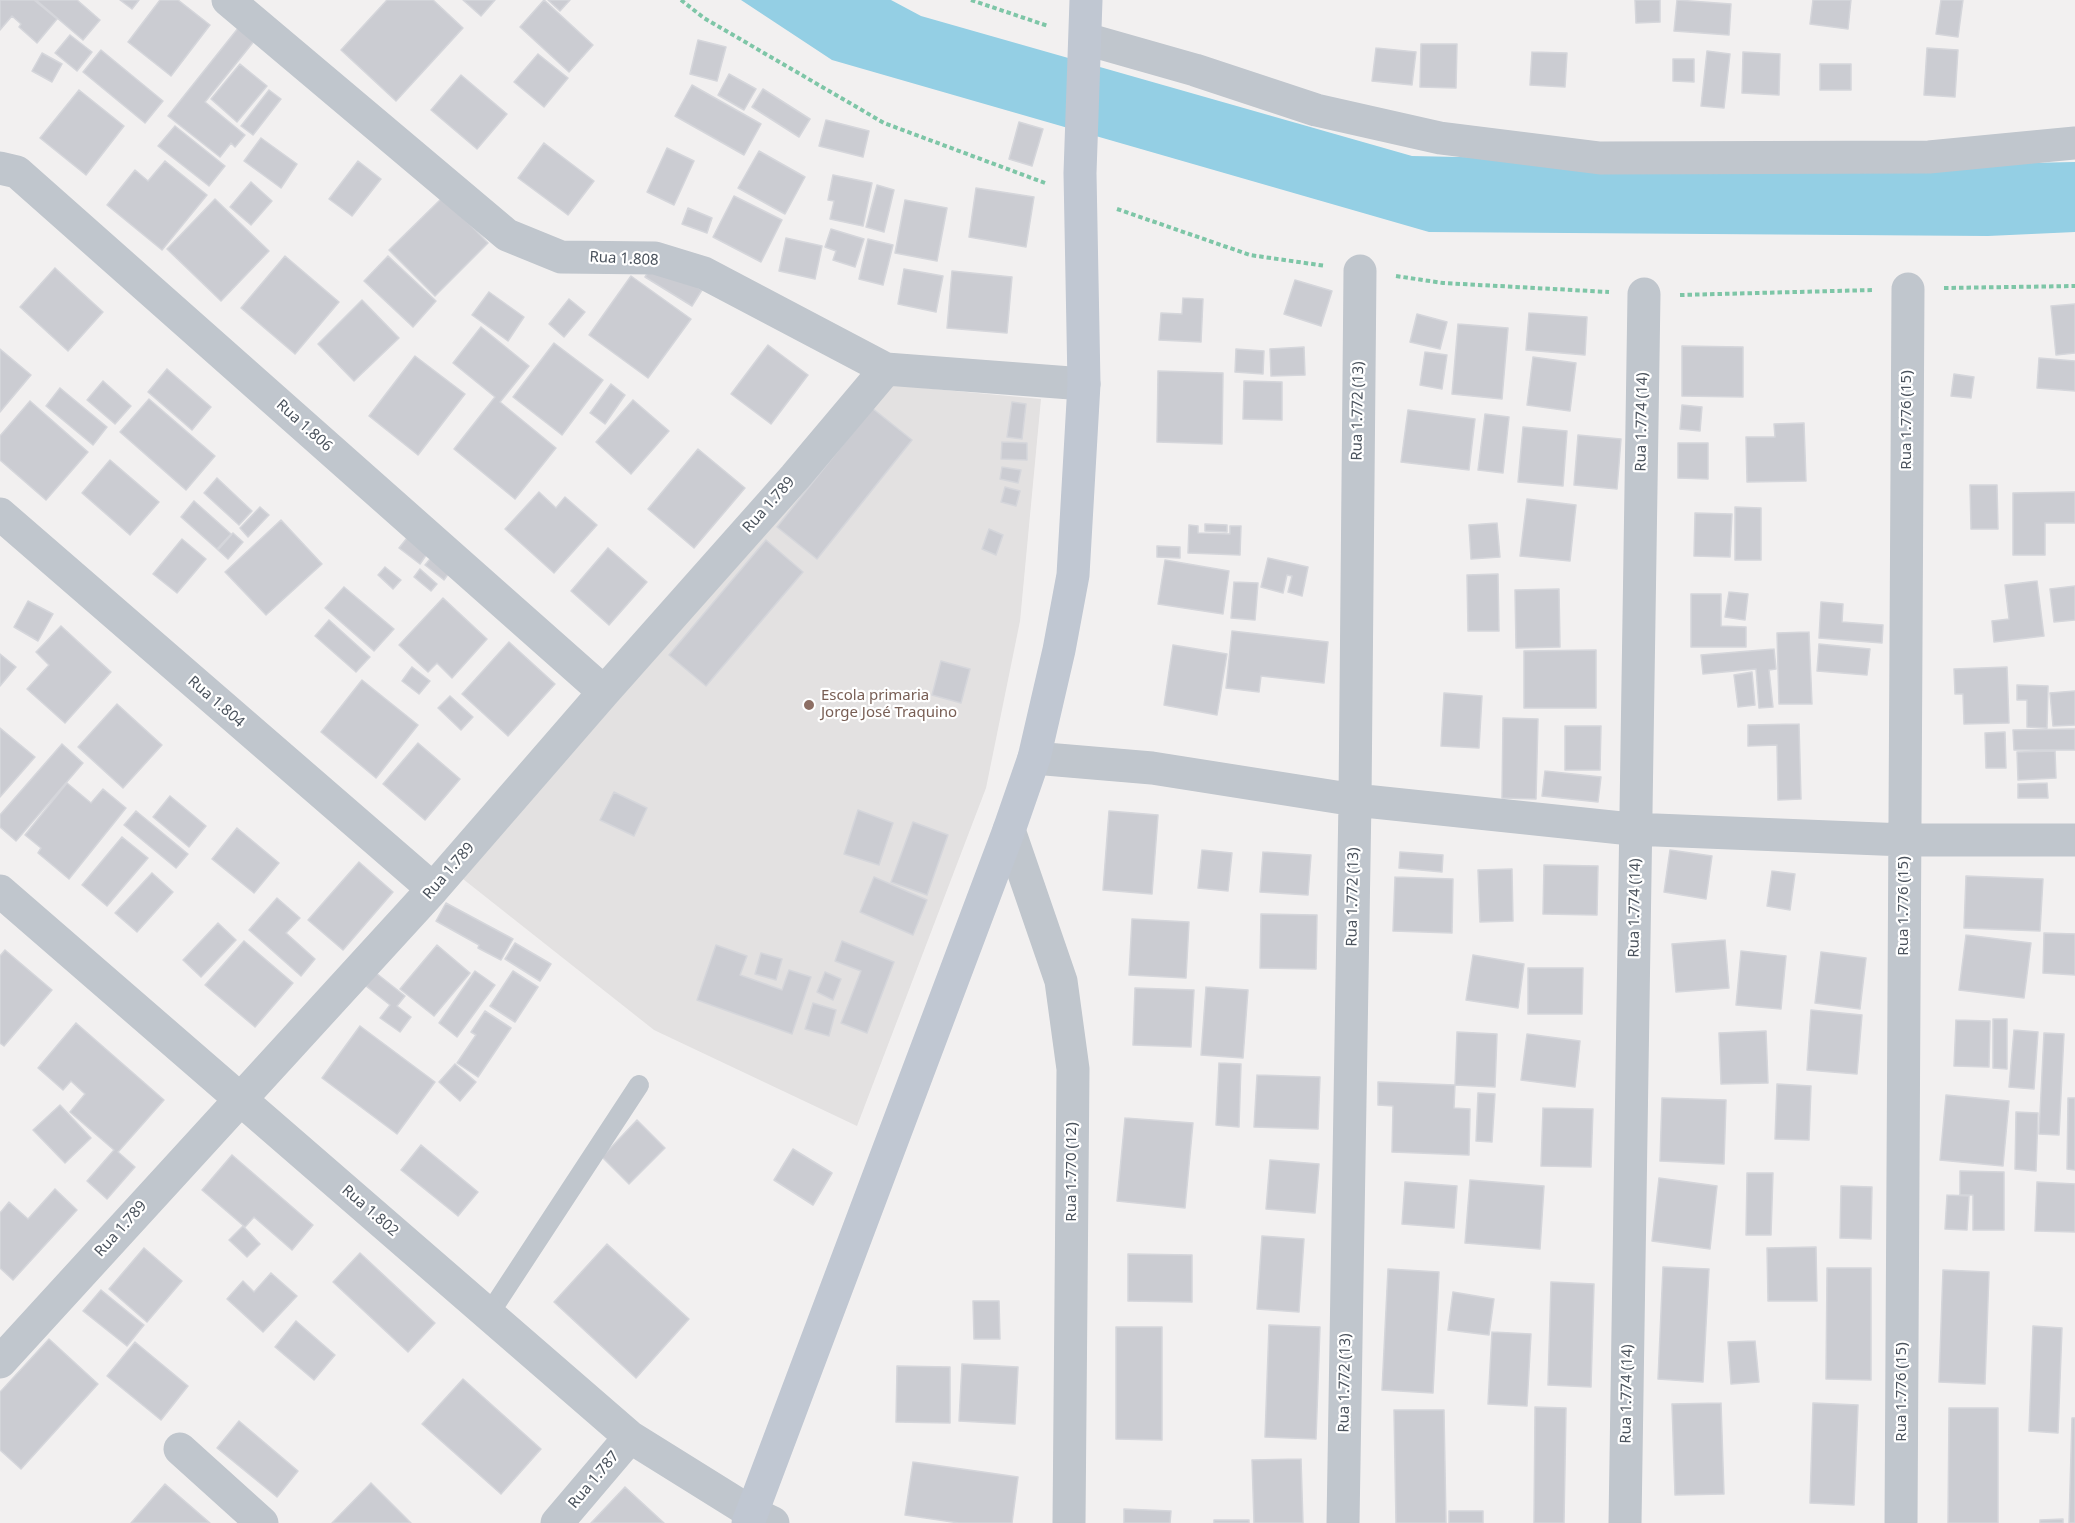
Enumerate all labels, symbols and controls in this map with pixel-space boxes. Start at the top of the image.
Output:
street label: Rua 1.808 [589,248,659,270]
street label: Rua 1.772 (13) [1348,361,1368,461]
street label: Rua 1.776 (15) [1898,370,1916,470]
street label: Rua 1.774 (14) [1632,372,1652,472]
street label: Rua 1.806 [272,396,336,456]
street label: Rua 1.789 [739,473,799,537]
street label: Rua 1.804 [184,672,248,732]
place label: Escola primaria Jorge José Traquino [821,687,957,722]
marker: Escola primaria Jorge José Traquino [802,698,816,712]
street label: Rua 1.789 [419,839,479,903]
street label: Rua 1.772 (13) [1343,847,1363,947]
street label: Rua 1.776 (15) [1895,856,1913,956]
street label: Rua 1.774 (14) [1625,858,1645,958]
street label: Rua 1.770 (12) [1063,1122,1081,1222]
street label: Rua 1.802 [338,1181,402,1241]
street label: Rua 1.789 [91,1197,151,1261]
street label: Rua 1.772 (13) [1335,1333,1355,1433]
street label: Rua 1.776 (15) [1893,1342,1911,1442]
street label: Rua 1.774 (14) [1617,1344,1637,1444]
street label: Rua 1.787 [565,1448,623,1512]

